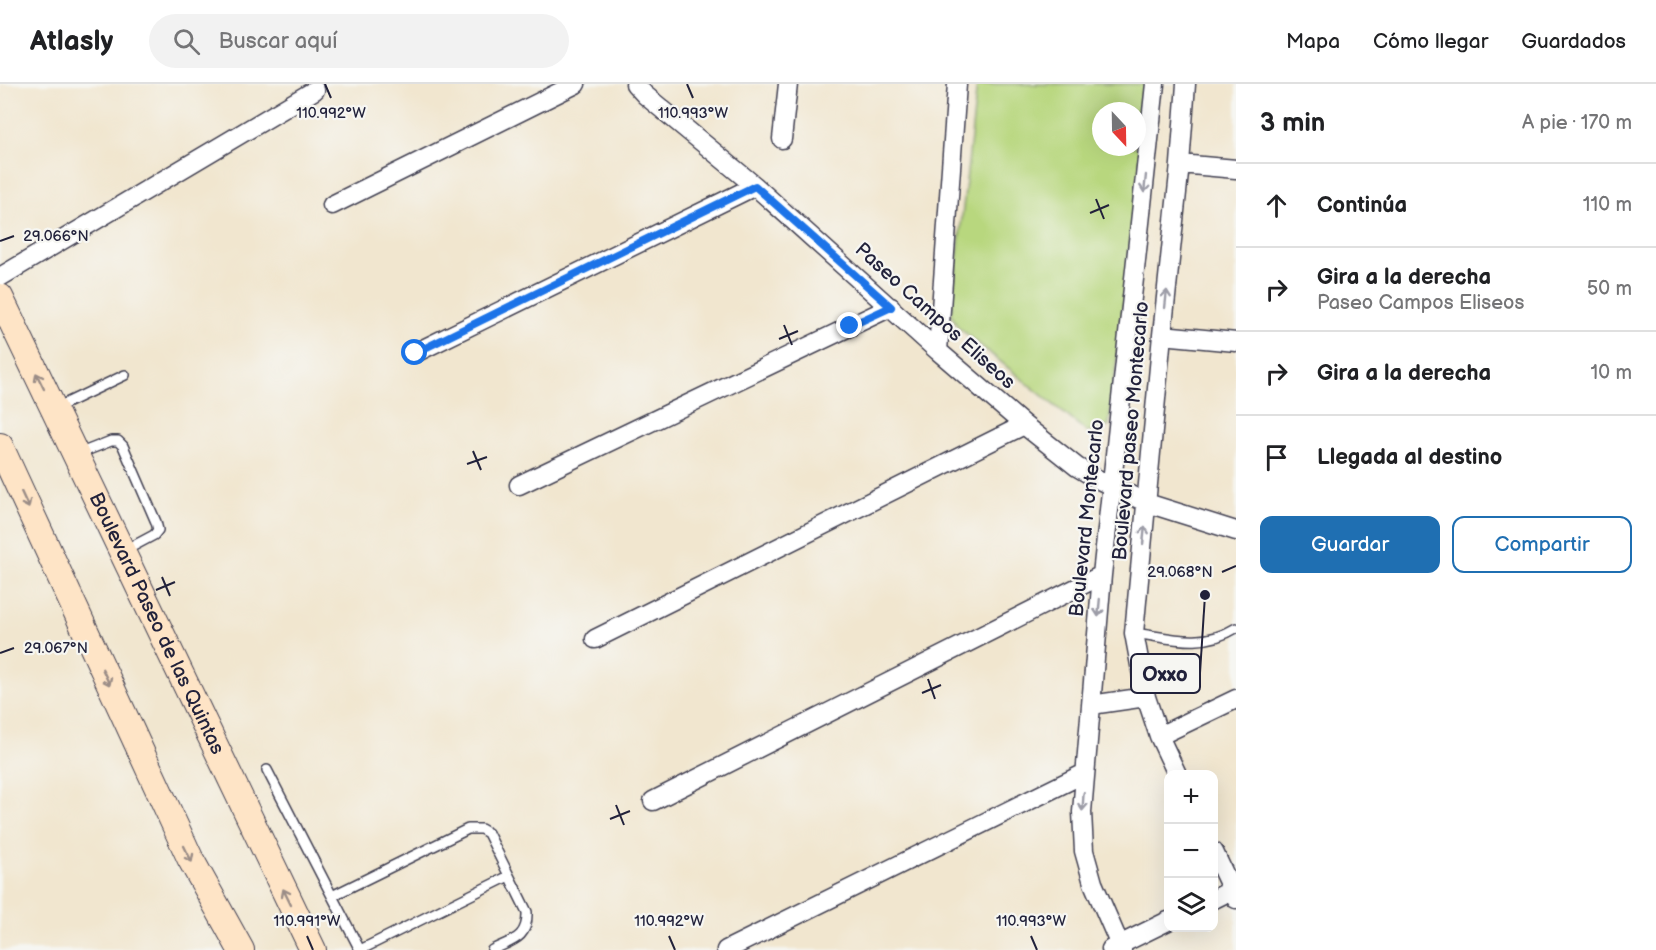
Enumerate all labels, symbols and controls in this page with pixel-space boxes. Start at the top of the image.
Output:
search box [149,14,569,68]
text: Atlasly [30,25,113,58]
icon: search [170,25,203,58]
text: Buscar aquí [218,28,337,55]
text: Mapa [1286,29,1340,54]
text: Cómo llegar [1373,29,1488,54]
text: Guardados [1521,29,1626,54]
north arrow [1092,102,1146,156]
text: 110.992°W [296,104,366,123]
text: 110.993°W [658,104,728,123]
text: 3 min [1260,108,1325,139]
text: A pie · 170 m [1522,111,1632,135]
one-way arrow [1139,173,1150,193]
icon: ahead [1260,189,1293,222]
text: Continúa [1317,192,1407,219]
text: 110 m [1583,193,1632,217]
text: 29.066°N [23,227,89,246]
street label: Paseo Campos Eliseos [850,238,1020,394]
text: Gira a la derecha [1317,264,1491,291]
icon: right [1260,273,1293,306]
text: 50 m [1587,277,1632,301]
one-way arrow [1161,290,1172,309]
text: Paseo Campos Eliseos [1317,291,1524,315]
street label: Boulevard paseo Montecarlo [1108,300,1154,562]
route end [836,312,862,338]
route start [401,339,427,365]
icon: right [1260,357,1293,390]
text: Gira a la derecha [1317,360,1491,387]
text: 10 m [1591,361,1632,385]
one-way arrow [33,372,45,390]
street label: Boulevard Montecarlo [1065,418,1109,618]
icon: arrive [1260,441,1293,474]
text: Llegada al destino [1317,444,1502,471]
street label: Boulevard Paseo de las Quintas [84,489,229,758]
one-way arrow [19,490,31,508]
button: Guardar [1260,516,1440,573]
button: Compartir [1452,516,1632,573]
one-way arrow [1139,525,1150,545]
text: 29.068°N [1147,563,1213,582]
one-way arrow [1093,597,1104,617]
text: 29.067°N [24,639,88,658]
callout: Oxxo [1131,654,1200,693]
text: Oxxo [1142,662,1188,687]
one-way arrow [101,667,113,685]
map controls [1164,770,1218,932]
button: + [1164,770,1218,824]
one-way arrow [1077,791,1088,811]
button: − [1164,824,1218,878]
one-way arrow [183,844,195,862]
button: layers [1164,878,1218,932]
one-way arrow [281,889,293,907]
text: 110.991°W [273,912,341,931]
text: 110.992°W [634,912,704,931]
text: 110.993°W [996,912,1066,931]

